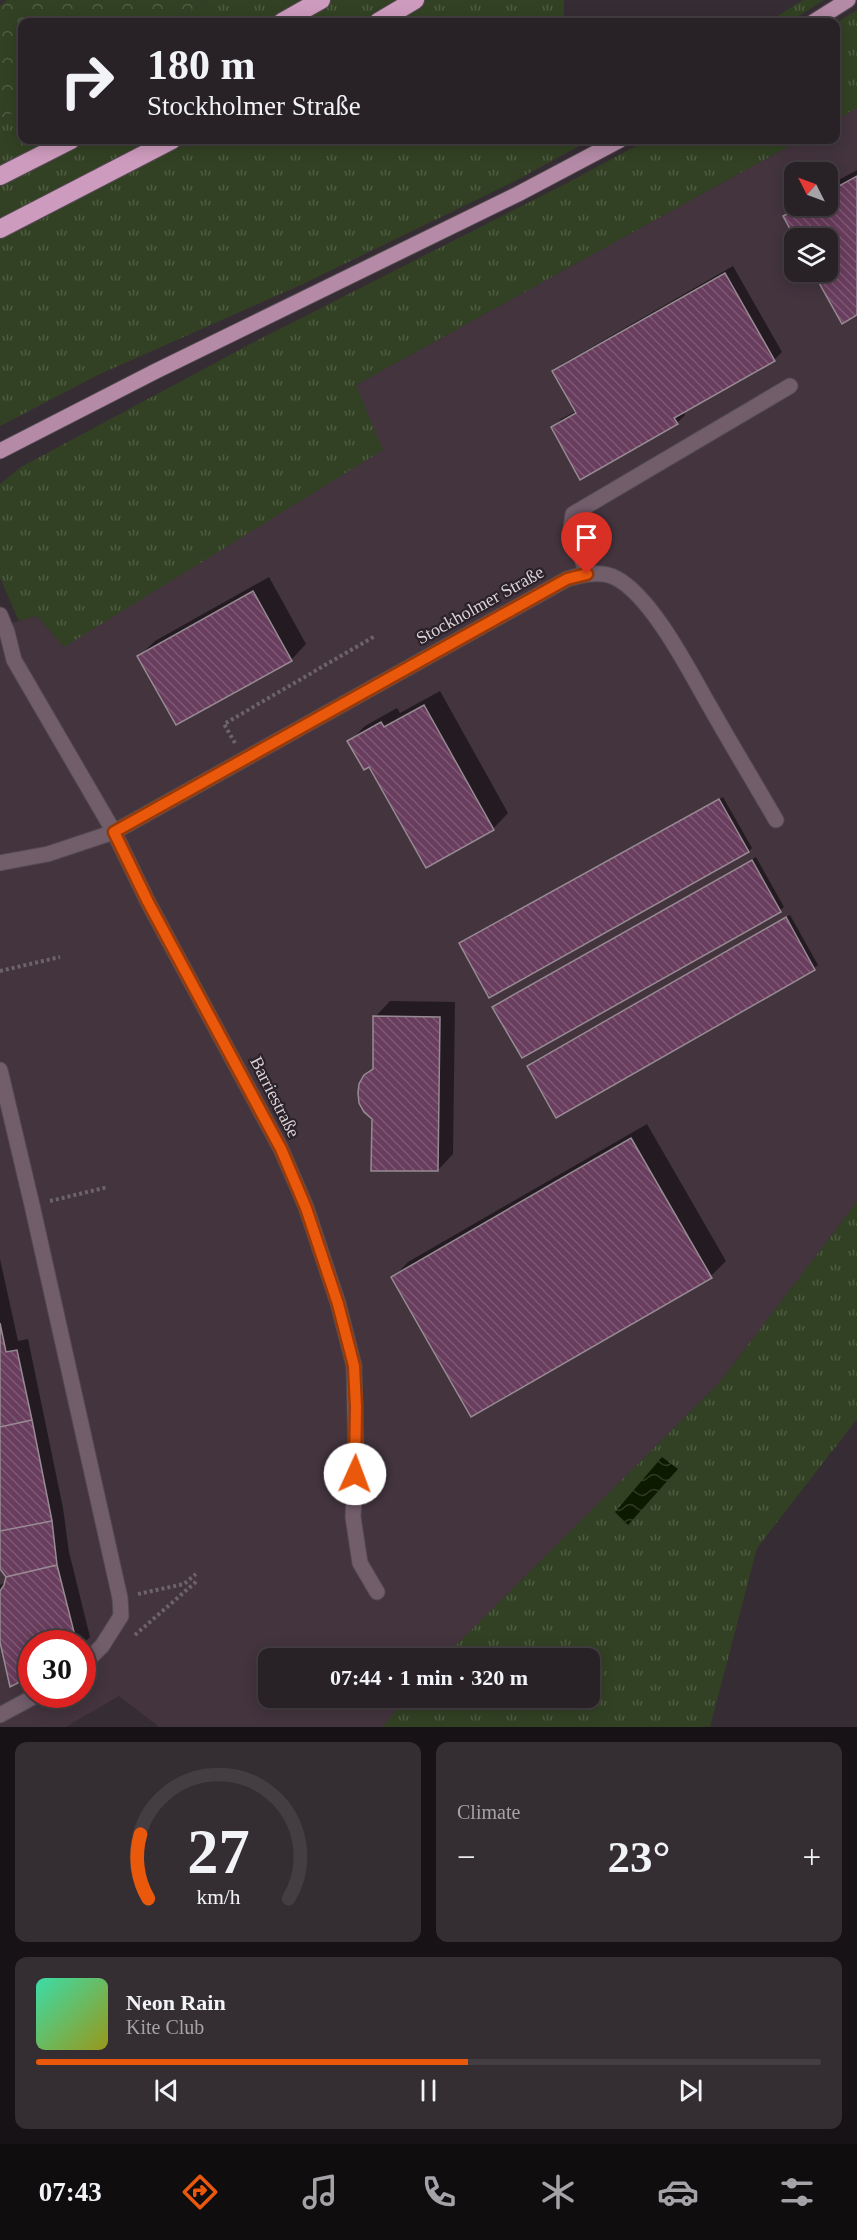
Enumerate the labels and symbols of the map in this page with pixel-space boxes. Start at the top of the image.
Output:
north arrow [784,162,838,216]
pin [561,512,612,574]
street label: Stockholmer Straße [413,562,547,648]
street label: Barriestraße [246,1053,304,1141]
position arrow [323,1442,387,1506]
speed limit sign: 30 [18,1630,96,1708]

